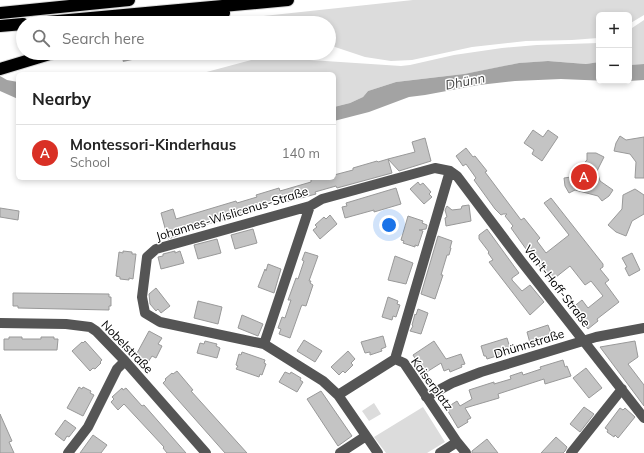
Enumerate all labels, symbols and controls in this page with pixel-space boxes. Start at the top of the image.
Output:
map controls [596,12,632,84]
button: + [596,12,632,48]
search box [16,16,336,60]
icon: search [30,27,52,49]
text: Search here [62,29,144,48]
button: − [596,48,632,84]
water label: Dhünn [444,69,486,93]
text: Nearby [32,88,91,109]
text: Montessori-Kinderhaus [70,135,236,154]
text: A [40,145,50,161]
text: 140 m [282,145,320,161]
text: School [70,154,110,170]
pin: A [571,162,597,192]
street label: Johannes-Wislicenus-Straße [154,183,310,244]
your location [379,215,399,235]
street label: Van't-Hoff-Straße [521,242,594,330]
street label: Nobelstraße [98,317,156,376]
street label: Dhünnstraße [492,326,566,361]
street label: Kaiserplatz [408,354,457,413]

